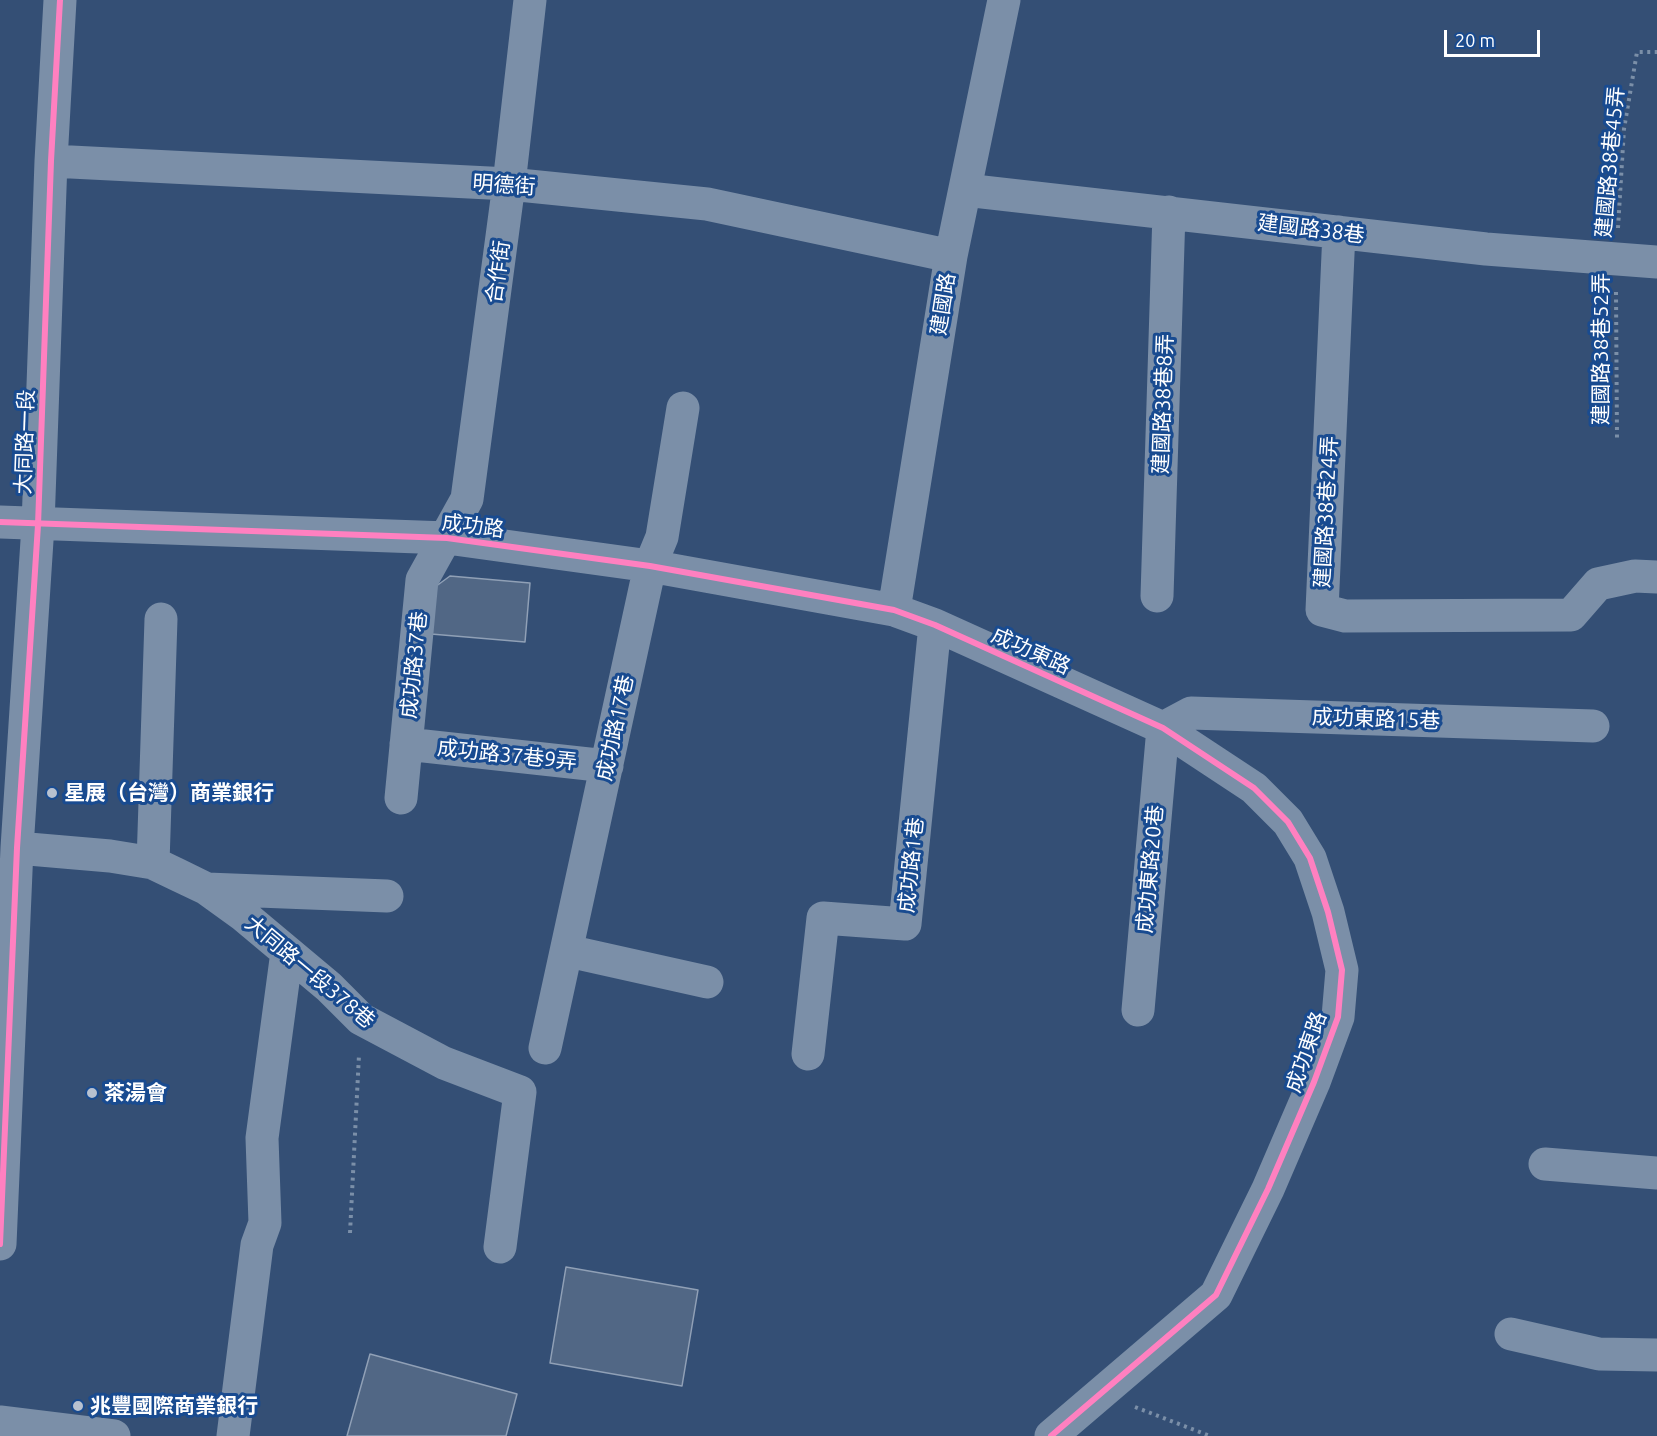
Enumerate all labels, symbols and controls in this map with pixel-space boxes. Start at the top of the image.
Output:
scale bar [1447,18,1543,56]
text: 20 m [1455,30,1495,50]
street label: 建國路38巷45弄 [1591,85,1629,239]
street label: 明德街 [472,170,536,200]
street label: 建國路38巷 [1256,210,1366,248]
street label: 合作街 [481,239,515,305]
street label: 建國路 [926,271,960,337]
street label: 建國路38巷52弄 [1588,273,1614,425]
street label: 建國路38巷8弄 [1148,333,1178,475]
street label: 大同路一段 [11,389,39,495]
street label: 建國路38巷24弄 [1309,435,1343,589]
street label: 成功路 [440,510,506,542]
street label: 成功路37巷 [396,610,432,720]
street label: 成功東路 [988,622,1074,680]
street label: 成功路17巷 [591,673,639,783]
street label: 成功東路15巷 [1311,704,1441,734]
street label: 成功路37巷9弄 [436,735,578,775]
place label: 星展（台灣）商業銀行 [64,780,274,806]
marker: 星展（台灣）商業銀行 [45,786,59,800]
street label: 成功東路20巷 [1132,804,1168,934]
street label: 成功路1巷 [893,816,929,914]
street label: 大同路一段378巷 [240,910,380,1034]
street label: 成功東路 [1280,1008,1332,1096]
place label: 茶湯會 [104,1080,167,1106]
marker: 茶湯會 [85,1086,99,1100]
place label: 兆豐國際商業銀行 [90,1393,258,1419]
marker: 兆豐國際商業銀行 [71,1399,85,1413]

